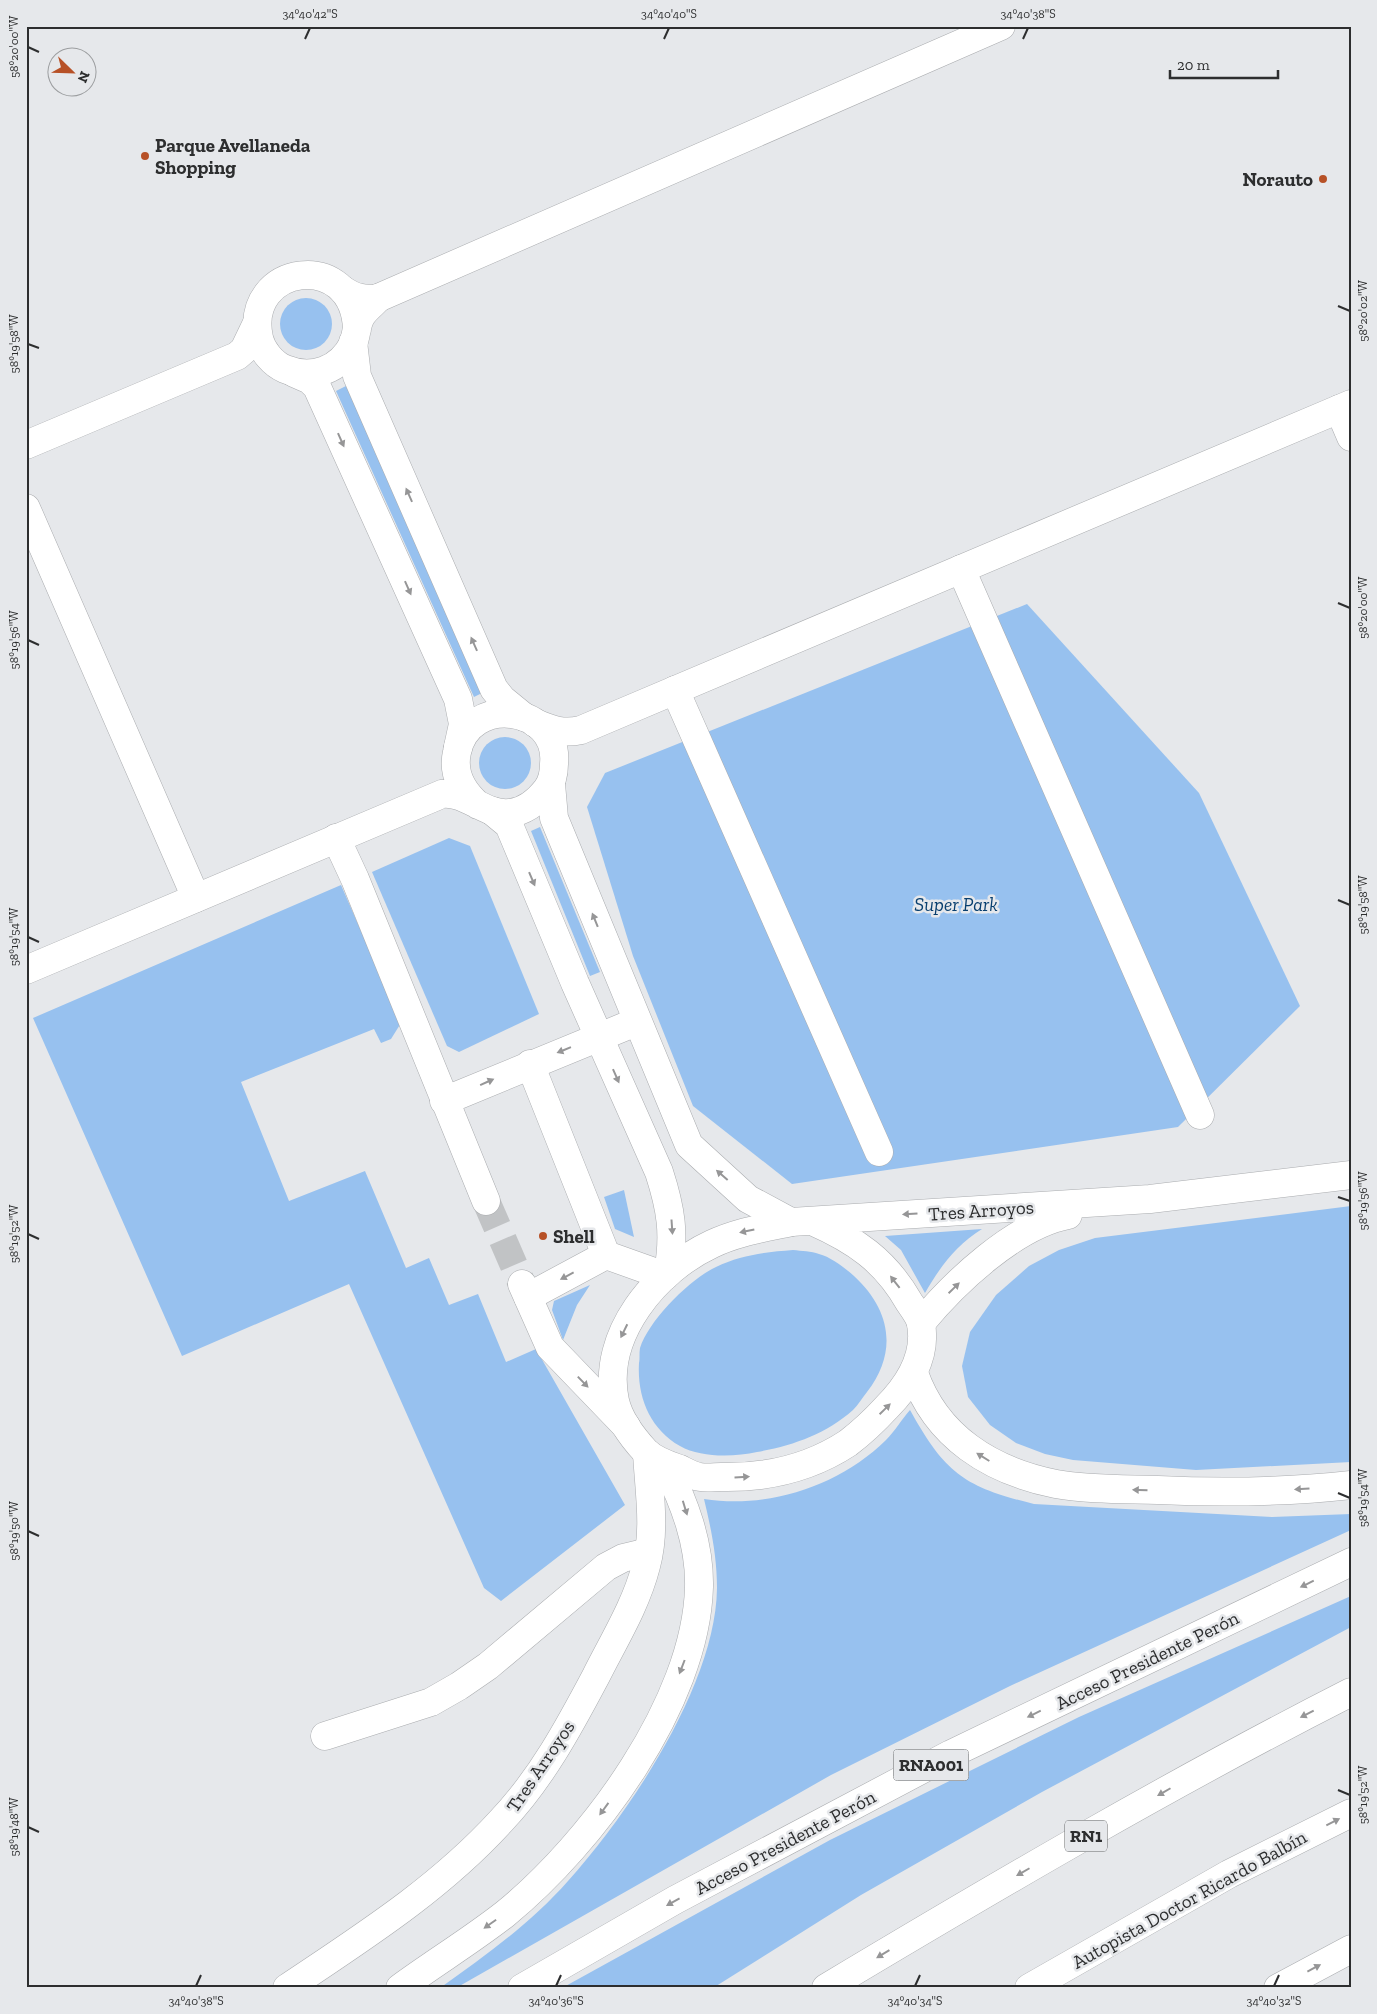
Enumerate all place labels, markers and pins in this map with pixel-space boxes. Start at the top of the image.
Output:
place label: Parque Avellaneda Shopping [155,134,311,179]
marker: Parque Avellaneda Shopping [139,150,151,162]
place label: Norauto [1242,168,1313,191]
marker: Norauto [1317,173,1329,185]
place label: Shell [553,1225,595,1248]
marker: Shell [537,1230,549,1242]

